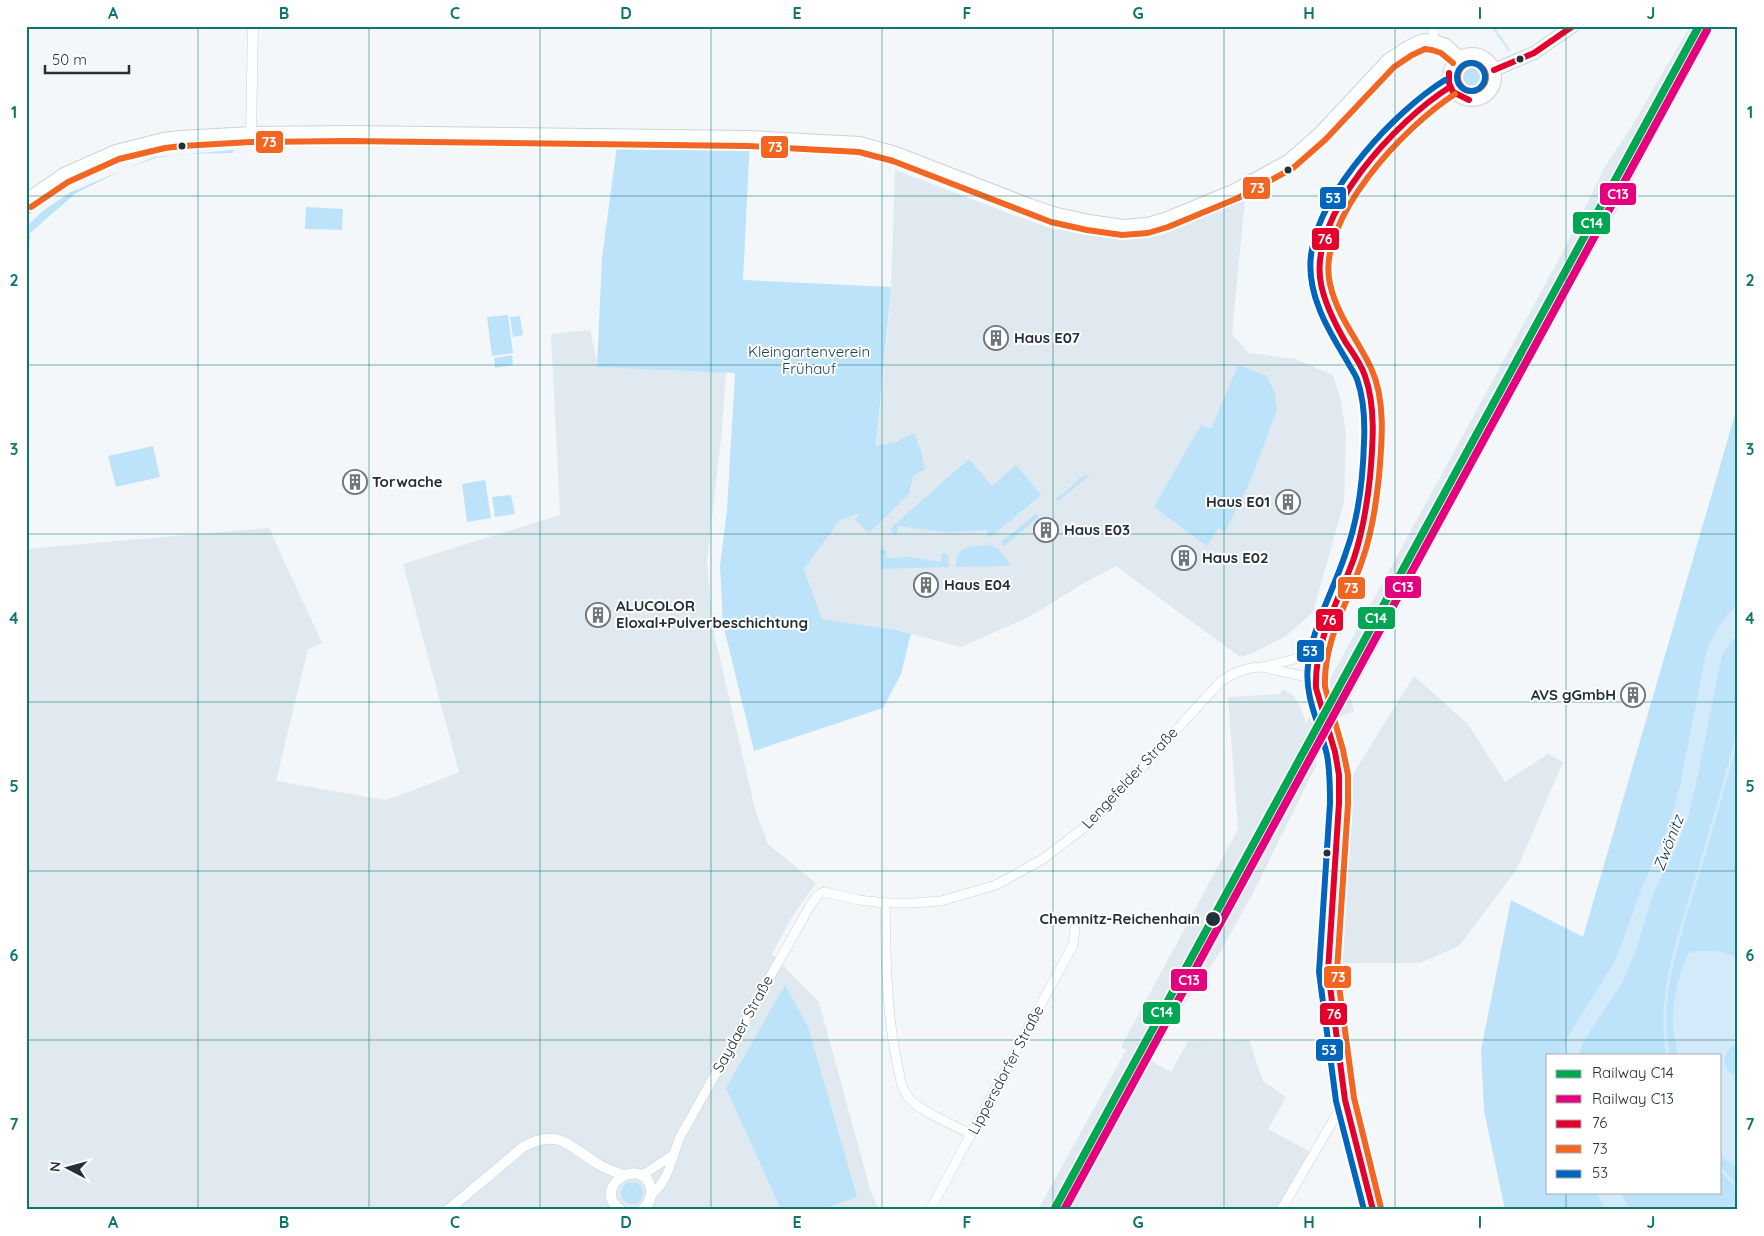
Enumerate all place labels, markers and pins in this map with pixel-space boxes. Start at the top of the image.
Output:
unlabelled marker [1515,54,1525,64]
unlabelled marker [177,141,187,151]
unlabelled marker [1283,165,1293,175]
building icon: Haus E07 [983,325,1009,351]
place label: Haus E07 [1014,328,1080,347]
building icon: Torwache [342,469,368,495]
place label: Torwache [372,472,443,491]
building icon: Haus E01 [1275,489,1301,515]
place label: Haus E01 [1206,492,1270,511]
building icon: Haus E03 [1033,517,1059,543]
place label: Haus E03 [1064,520,1130,539]
building icon: Haus E02 [1171,545,1197,571]
place label: Haus E02 [1202,548,1269,567]
building icon: Haus E04 [913,572,939,598]
place label: Haus E04 [944,575,1011,594]
place label: ALUCOLOR Eloxal+Pulverbeschichtung [616,596,808,632]
building icon: ALUCOLOR Eloxal+Pulverbeschichtung [585,602,611,628]
building icon: AVS gGmbH [1620,682,1646,708]
place label: AVS gGmbH [1531,685,1616,704]
unlabelled marker [1322,848,1332,858]
place label: Chemnitz-Reichenhain [1040,909,1200,928]
marker: Chemnitz-Reichenhain [1204,910,1222,928]

